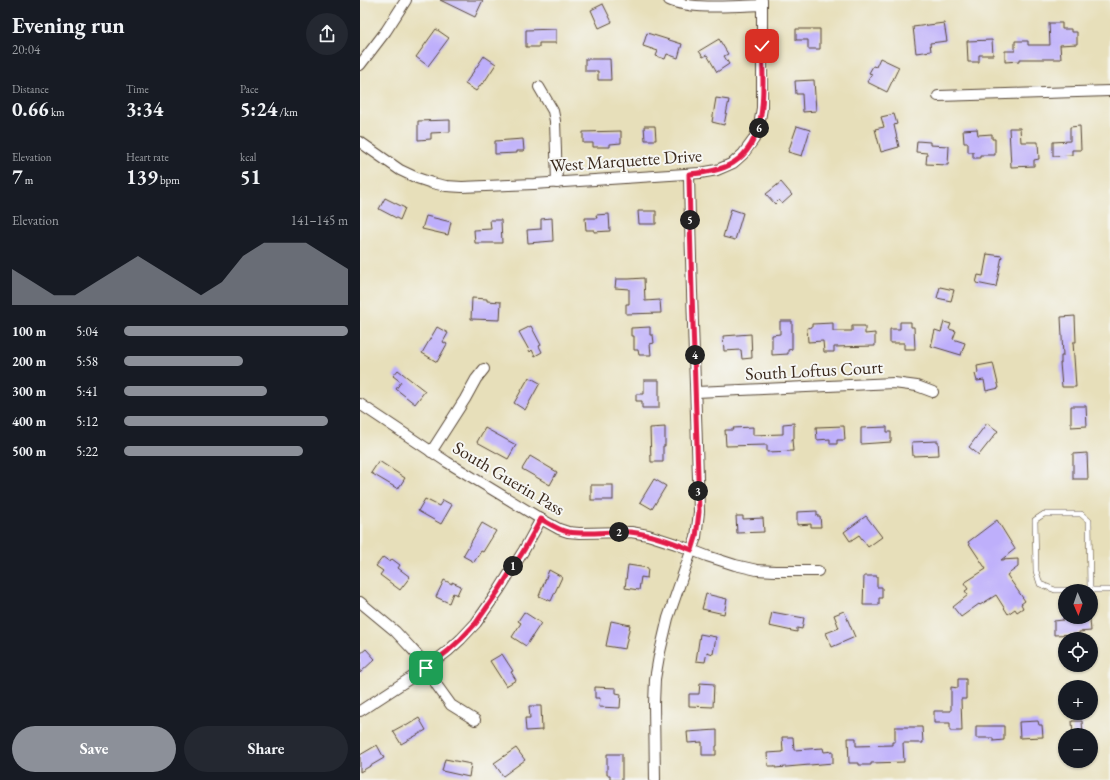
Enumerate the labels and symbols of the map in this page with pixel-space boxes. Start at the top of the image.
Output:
pin [745,29,779,63]
pin: 6 [749,118,769,138]
street label: West Marquette Drive [549,143,703,177]
pin: 5 [680,210,700,230]
pin: 4 [685,345,705,365]
street label: South Loftus Court [745,355,884,385]
street label: South Guerin Pass [449,436,569,520]
pin: 3 [688,481,708,501]
pin: 2 [609,522,629,542]
pin: 1 [503,556,523,576]
north arrow [1058,584,1098,624]
pin [409,651,443,685]

